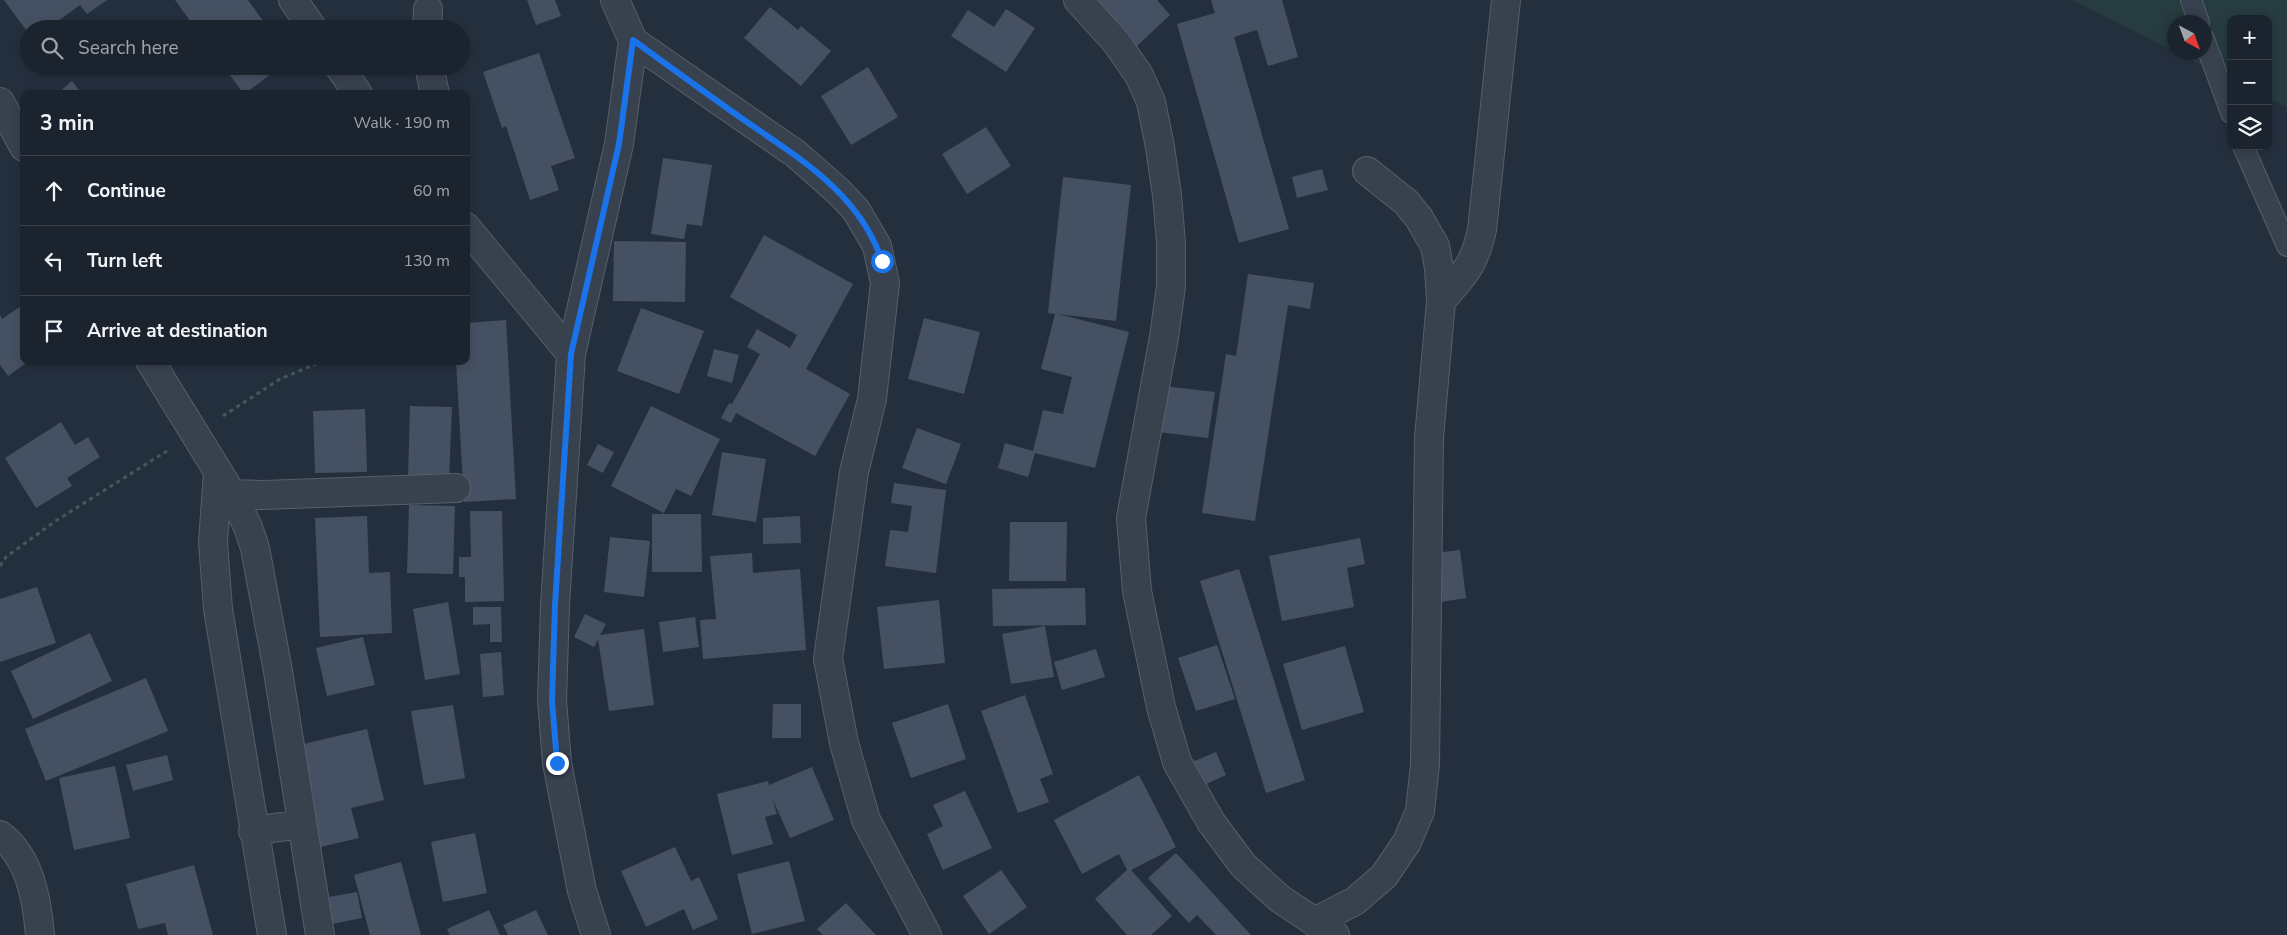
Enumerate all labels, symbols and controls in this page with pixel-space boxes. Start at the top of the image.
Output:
north arrow [2167,15,2212,60]
map controls [2227,15,2272,150]
button: + [2227,15,2272,60]
search box [20,20,470,75]
icon: search [38,34,66,62]
text: Search here [78,35,179,61]
button: − [2227,60,2272,105]
button: layers [2227,105,2272,150]
text: 3 min [40,109,94,137]
text: Walk · 190 m [354,112,450,134]
icon: ahead [40,177,68,205]
text: Continue [87,178,166,204]
text: 60 m [413,180,450,202]
icon: left [40,247,68,275]
text: Turn left [87,248,162,274]
text: 130 m [403,250,450,272]
route start [871,250,894,273]
icon: arrive [40,317,68,345]
text: Arrive at destination [87,318,268,344]
route end [546,752,569,775]

